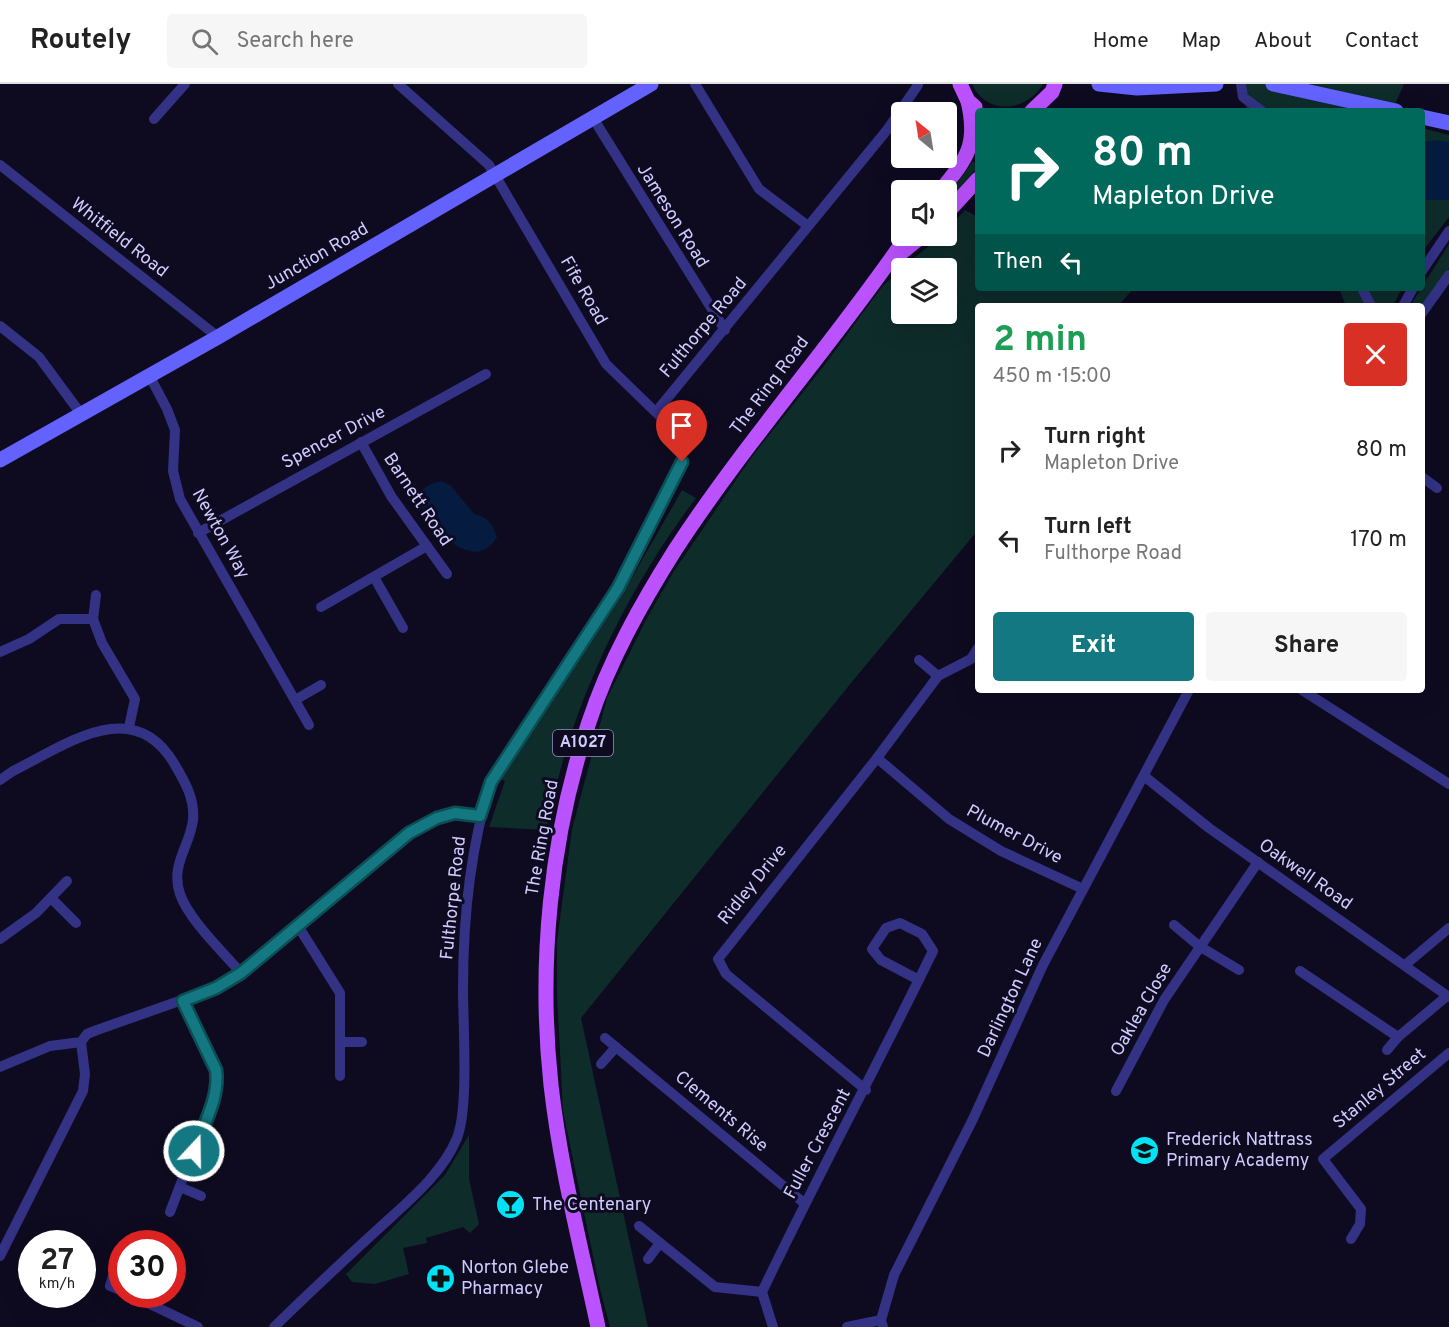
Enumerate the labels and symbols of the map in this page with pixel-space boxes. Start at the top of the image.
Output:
north arrow [891,102,957,168]
street label: Jameson Road [631,160,713,272]
street label: Whitfield Road [66,193,172,283]
street label: Junction Road [261,218,373,296]
street label: Fife Road [554,252,612,330]
street label: Fulthorpe Road [655,273,753,383]
street label: The Ring Road [725,332,815,440]
pin [656,400,707,462]
street label: Spencer Drive [278,401,390,475]
street label: Barnett Road [377,449,457,551]
street label: Newton Way [186,485,254,583]
road number: A1027 [553,730,613,756]
street label: The Ring Road [521,778,565,898]
street label: Plumer Drive [962,800,1066,870]
street label: Oakwell Road [1254,834,1356,916]
street label: Fulthorpe Road [436,835,472,961]
street label: Ridley Drive [714,840,792,930]
street label: Darlington Lane [973,935,1049,1061]
street label: Oaklea Close [1106,959,1178,1061]
street label: Stanley Street [1329,1043,1431,1135]
street label: Clements Rise [669,1066,773,1158]
street label: Fuller Crescent [779,1085,857,1203]
position arrow [162,1119,226,1183]
place label: Frederick Nattrass Primary Academy [1166,1129,1313,1173]
school or university icon: Frederick Nattrass Primary Academy [1129,1134,1161,1166]
bar icon: The Centenary [495,1189,527,1221]
place label: The Centenary [532,1194,651,1217]
speed limit sign: 30 [108,1230,186,1308]
place label: Norton Glebe Pharmacy [461,1257,569,1301]
pharmacy icon: Norton Glebe Pharmacy [424,1262,456,1294]

